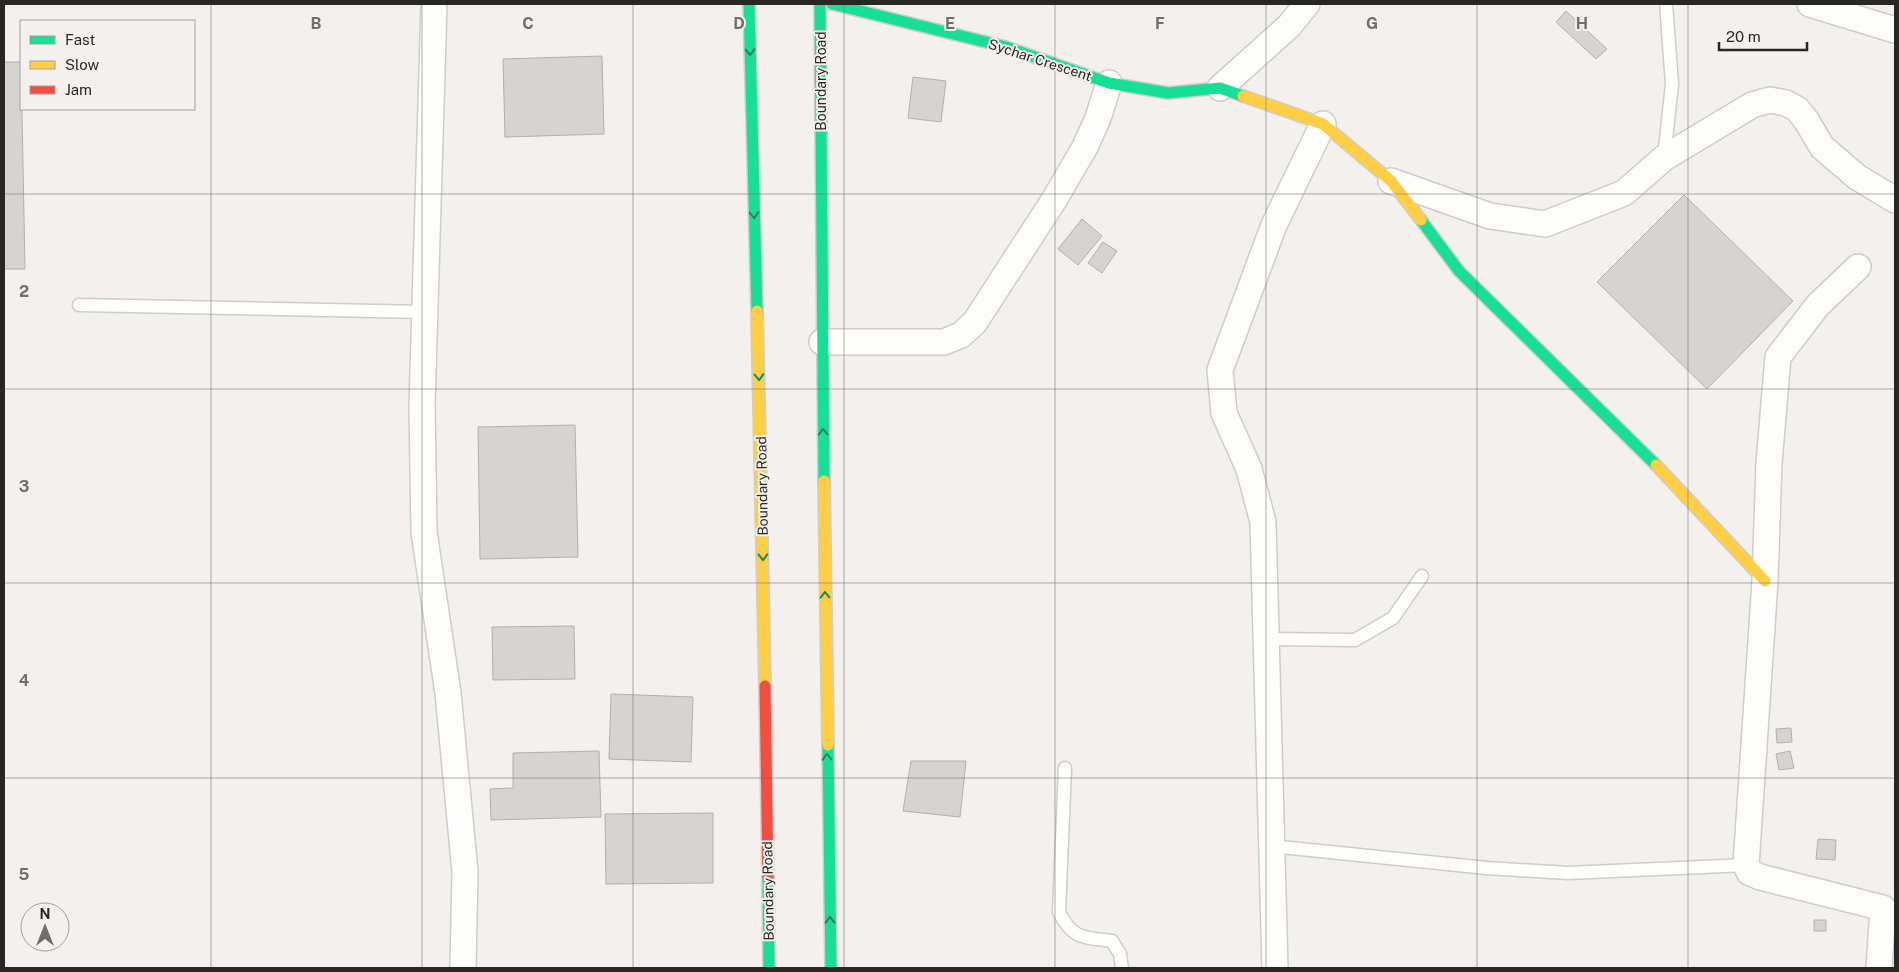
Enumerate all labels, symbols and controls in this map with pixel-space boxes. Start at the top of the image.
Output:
text: B [311,14,322,33]
text: C [522,14,534,33]
text: D [733,14,745,33]
text: E [945,14,955,33]
text: F [1155,14,1165,33]
text: G [1366,14,1378,33]
text: H [1576,14,1588,33]
legend [20,20,195,110]
scale bar [1719,20,1806,52]
text: 20 m [1726,28,1761,45]
text: Fast [65,31,95,48]
street label: Boundary Road [813,31,829,131]
street label: Sychar Crescent [986,36,1094,84]
one-way arrow [745,49,755,57]
text: Slow [65,56,100,73]
text: Jam [65,81,92,98]
one-way arrow [748,211,759,219]
text: 2 [19,282,29,301]
one-way arrow [753,374,764,382]
one-way arrow [818,428,829,436]
street label: Boundary Road [753,436,771,536]
text: 3 [19,477,29,496]
one-way arrow [758,554,768,562]
one-way arrow [820,590,830,598]
text: 4 [19,671,30,690]
one-way arrow [822,753,833,761]
street label: Boundary Road [759,841,777,941]
text: 5 [19,865,30,884]
north arrow [20,902,70,952]
text: N [40,906,50,922]
one-way arrow [825,915,835,923]

